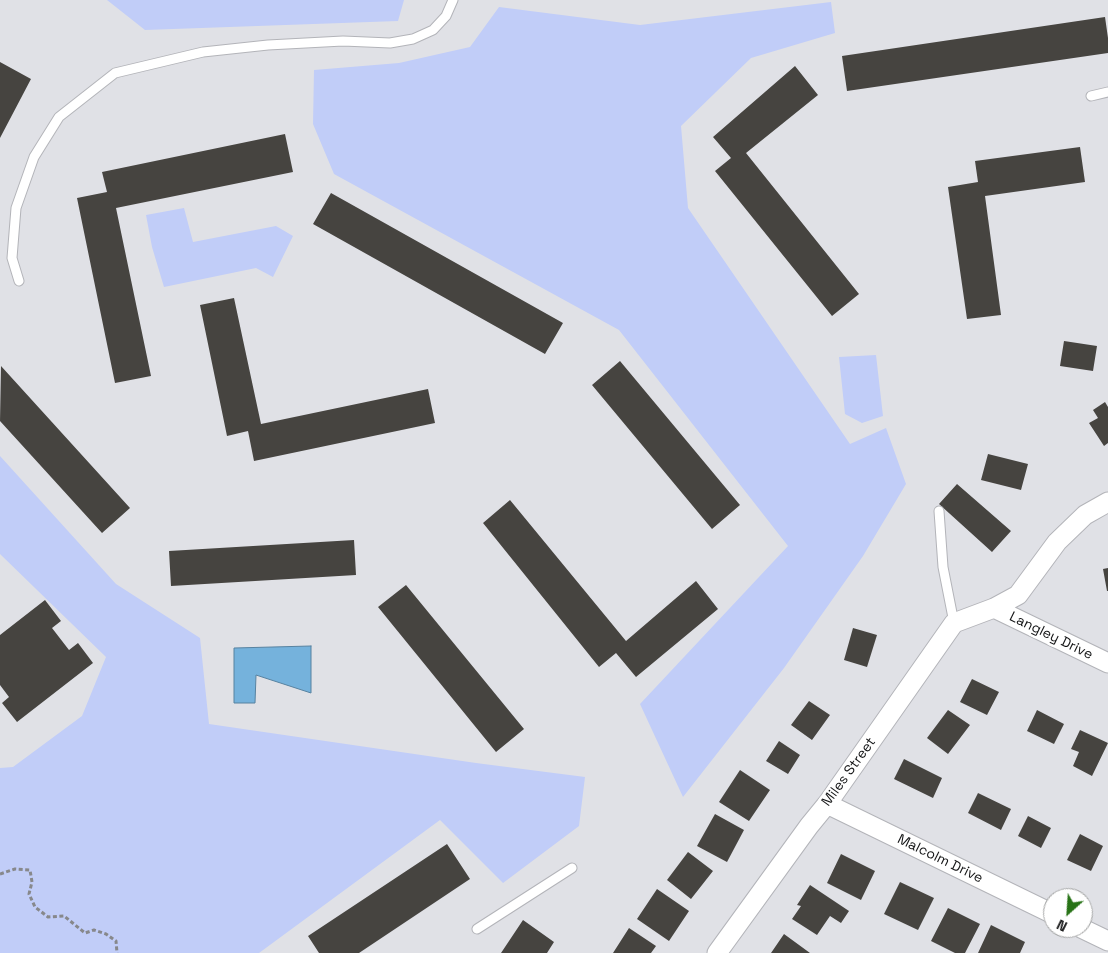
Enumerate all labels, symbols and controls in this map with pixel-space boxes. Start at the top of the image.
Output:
street label: Langley Drive [1007,609,1095,663]
street label: Miles Street [818,734,880,810]
street label: Malcolm Drive [894,831,986,887]
north arrow [1043,888,1093,938]
text: N [1054,915,1070,936]

